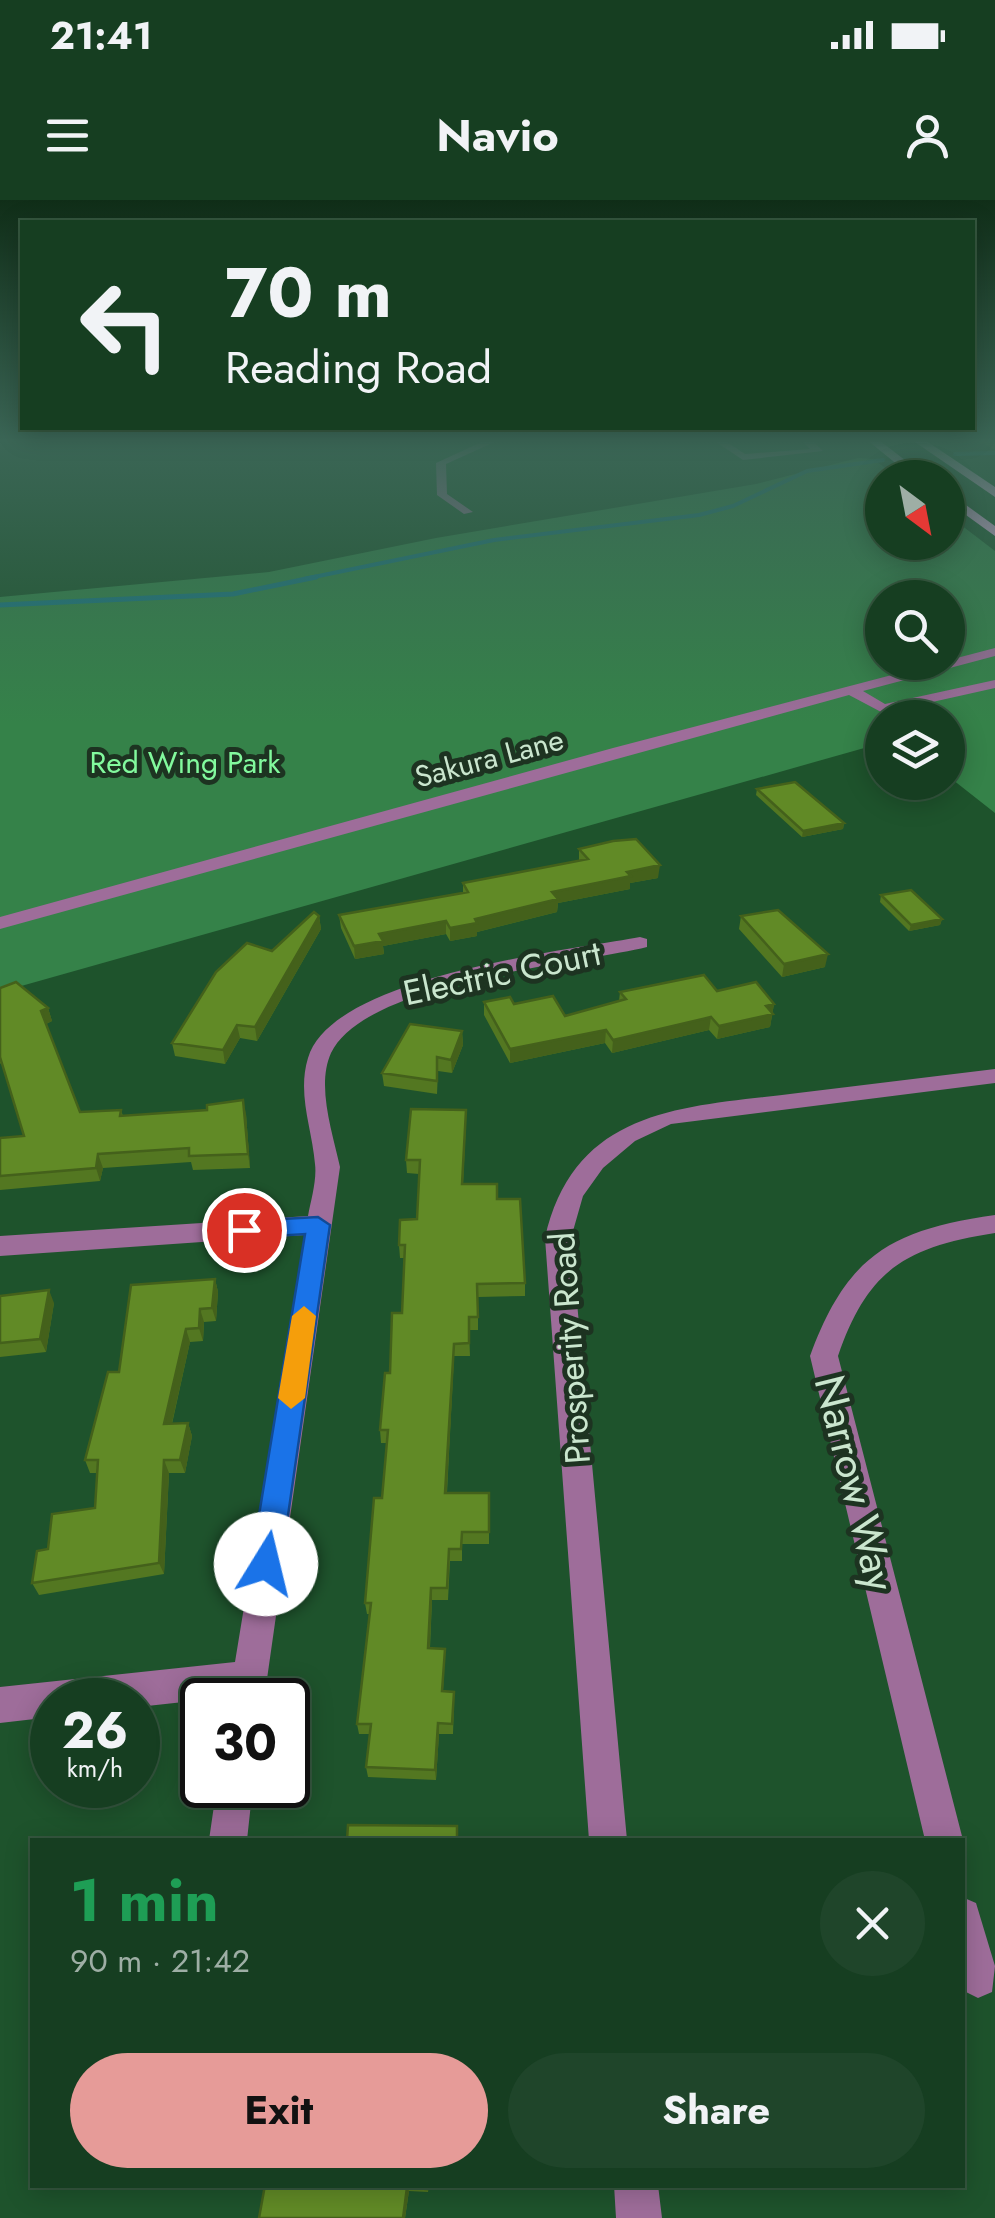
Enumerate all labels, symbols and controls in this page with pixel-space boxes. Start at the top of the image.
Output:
text: 21:41 [50,8,152,63]
text: Navio [436,103,559,168]
icon: menu [40,108,95,163]
icon: person [900,108,955,163]
text: 70 m [225,242,392,343]
icon: left [60,260,190,390]
text: Reading Road [225,335,492,400]
north arrow [865,460,965,560]
map controls [865,460,965,800]
button: search [865,580,965,680]
button: layers [865,700,965,800]
street label: Sakura Lane [410,718,568,798]
park label: Red Wing Park [89,741,281,784]
street label: Electric Court [399,928,606,1018]
pin [202,1188,287,1273]
icon: arrive [217,1203,272,1258]
street label: Prosperity Road [537,1231,603,1465]
street label: Narrow Way [799,1369,911,1598]
position arrow [214,1512,318,1616]
speed limit sign: 30 [180,1678,310,1808]
text: 26 [62,1694,128,1767]
text: km/h [67,1750,123,1786]
text: 1 min [70,1857,219,1944]
button: close [820,1871,925,1976]
text: 90 m · 21:42 [70,1938,250,1984]
button: Exit [70,2053,488,2168]
button: Share [508,2053,925,2168]

